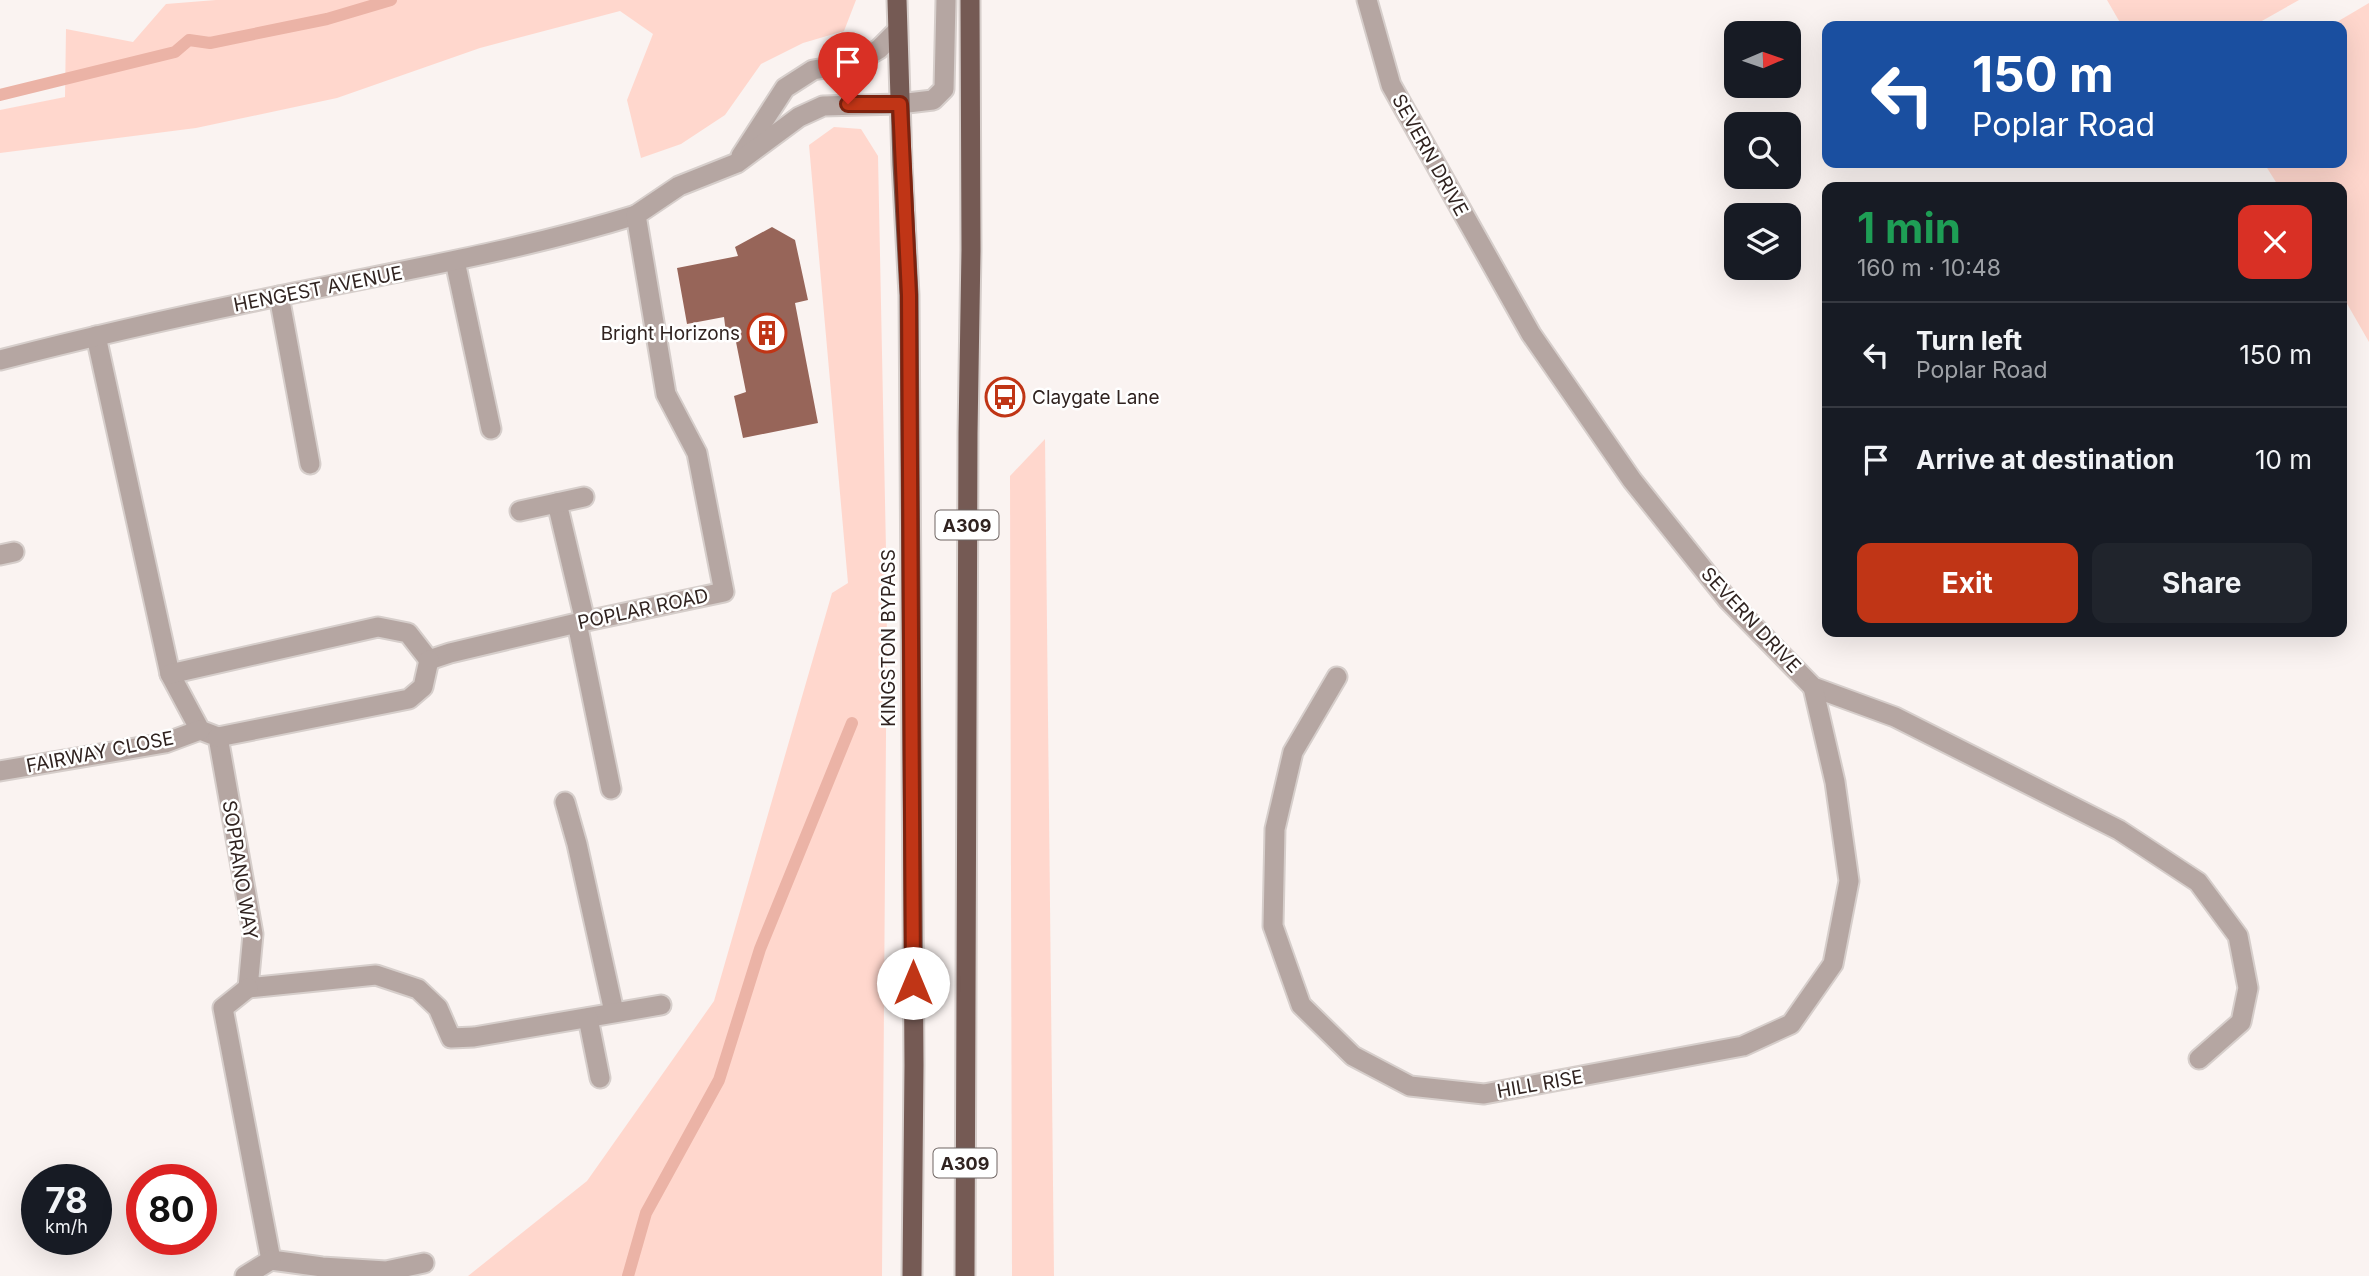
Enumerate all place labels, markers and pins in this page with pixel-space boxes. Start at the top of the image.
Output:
pin [818,32,878,104]
building icon: Bright Horizons [746,312,788,354]
place label: Bright Horizons [601,322,740,345]
bus stop icon: Claygate Lane [984,376,1026,418]
place label: Claygate Lane [1032,386,1160,409]

